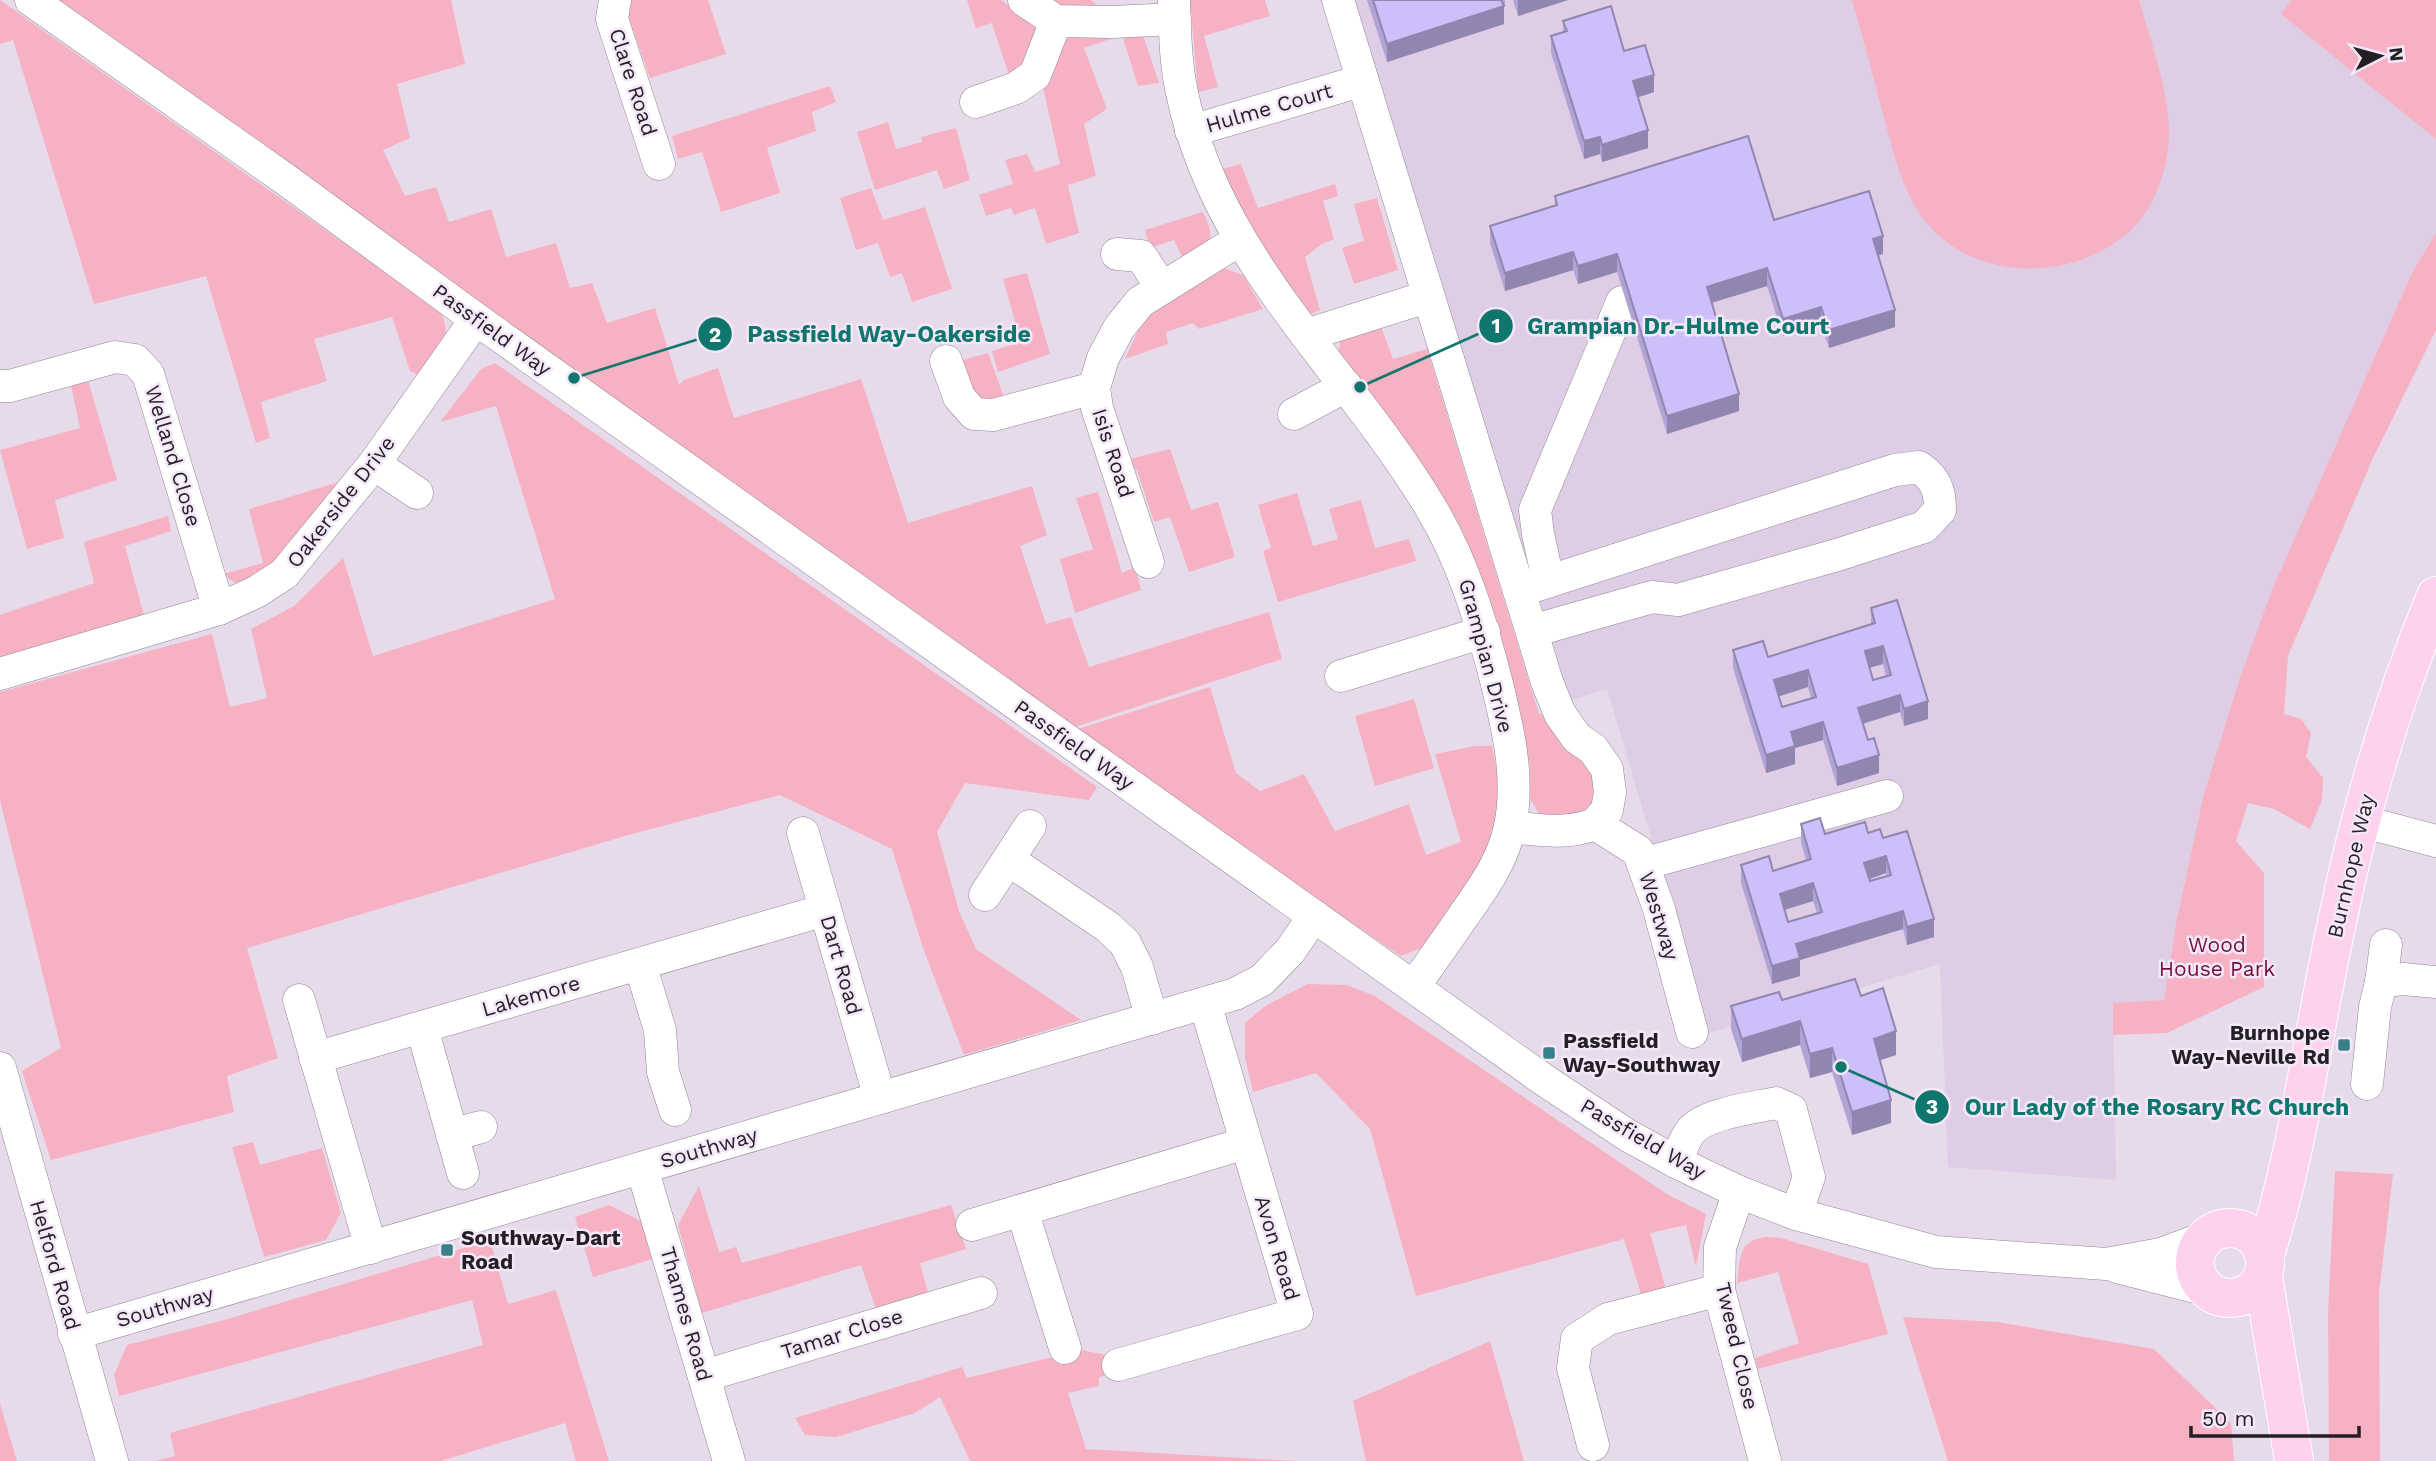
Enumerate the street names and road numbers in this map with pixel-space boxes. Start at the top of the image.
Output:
street label: Clare Road [604,25,663,139]
street label: Hulme Court [1203,77,1335,138]
street label: Passfield Way [428,278,557,381]
street label: Welland Close [140,382,207,529]
street label: Isis Road [1087,405,1140,501]
street label: Oakerside Drive [281,431,400,573]
street label: Grampian Drive [1454,576,1519,736]
street label: Passfield Way [1010,694,1139,795]
street label: Burnhope Way [2322,791,2379,940]
street label: Westway [1634,869,1685,963]
street label: Dart Road [815,912,868,1017]
street label: Lakemore [479,970,583,1021]
street label: Passfield Way [1576,1093,1710,1185]
street label: Southway [657,1122,761,1173]
street label: Avon Road [1250,1193,1305,1303]
street label: Helford Road [25,1197,86,1333]
street label: Thames Road [655,1244,718,1384]
street label: Tweed Close [1711,1280,1764,1412]
street label: Southway [113,1281,217,1332]
street label: Tamar Close [778,1303,906,1364]

